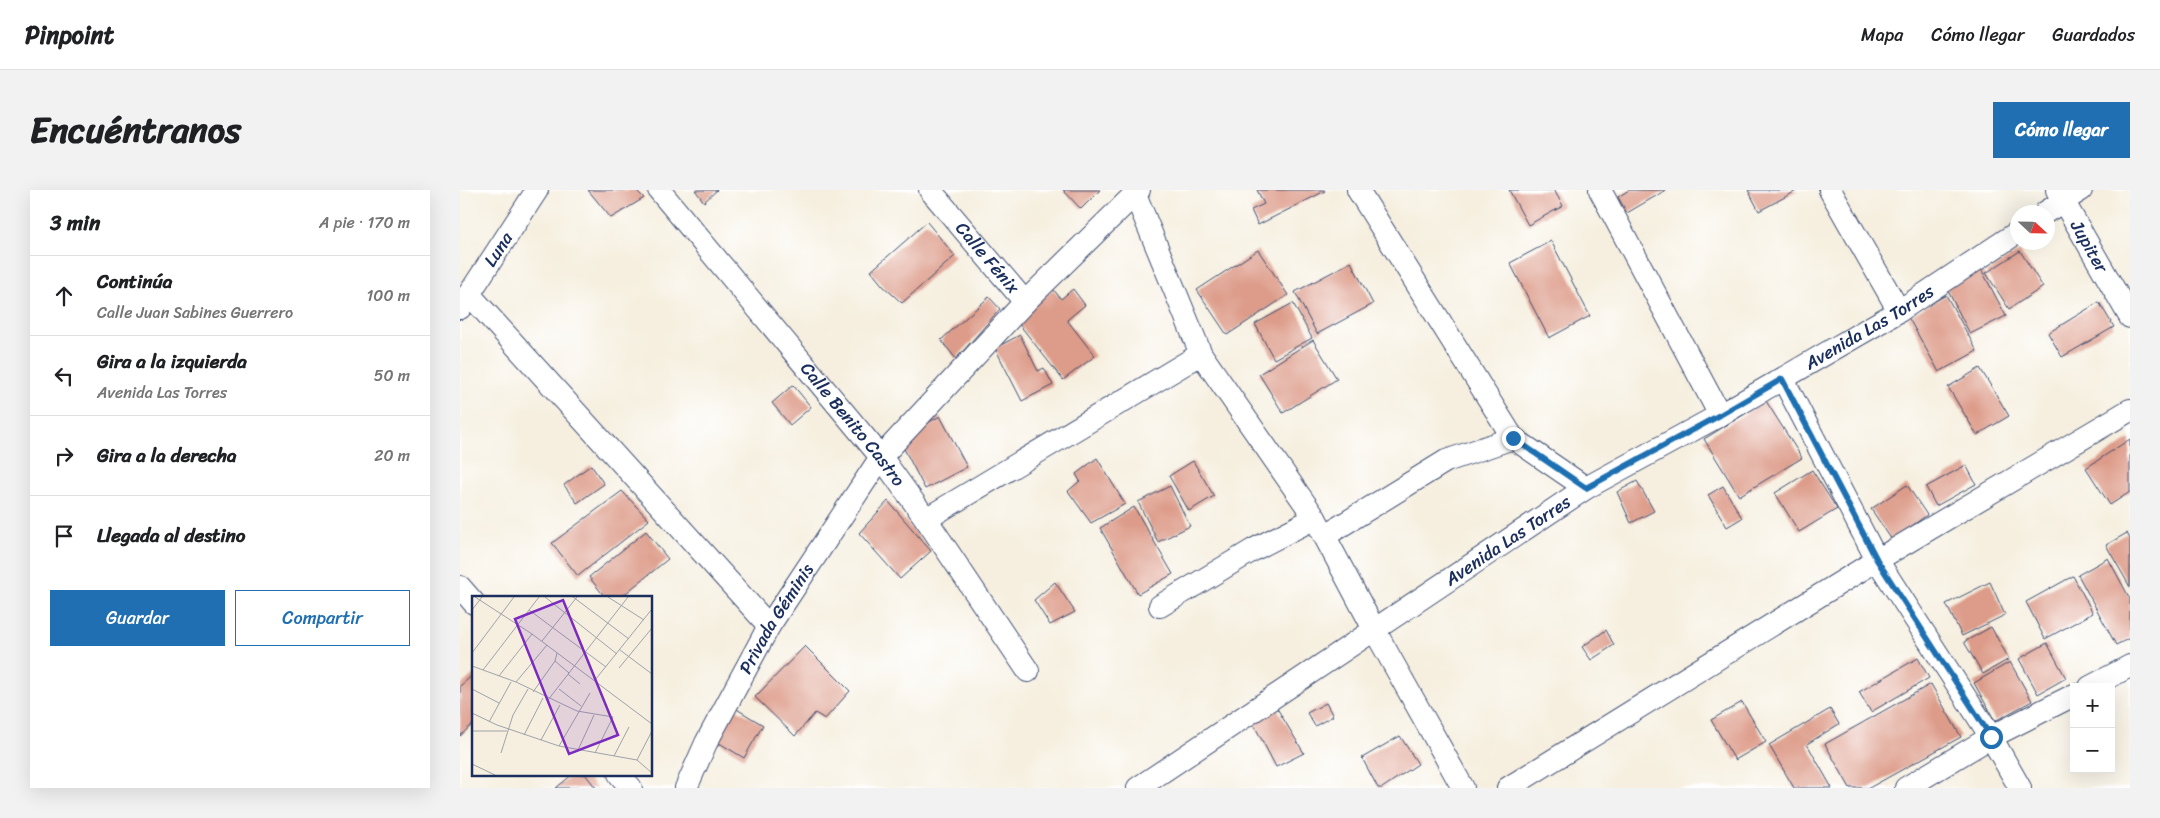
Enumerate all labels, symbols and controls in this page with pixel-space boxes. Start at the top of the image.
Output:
text: Pinpoint [25,14,114,56]
text: Mapa [1861,19,1903,51]
text: Cómo llegar [1931,19,2024,51]
text: Guardados [2052,19,2135,51]
text: Encuéntranos [30,99,241,161]
button: Cómo llegar [1993,102,2130,158]
text: 3 min [50,204,100,242]
north arrow [2010,205,2055,250]
text: A pie · 170 m [319,208,410,237]
street label: Jupiter [2061,213,2118,280]
street label: Calle Fénix [947,214,1029,302]
street label: Luna [475,224,522,274]
text: Continúa [97,265,172,298]
street label: Avenida Las Torres [1798,275,1941,379]
text: 100 m [366,281,410,310]
icon: ahead [50,282,78,310]
text: Calle Juan Sabines Guerrero [97,298,293,327]
text: Gira a la izquierda [97,345,247,378]
street label: Calle Benito Castro [792,354,914,494]
text: 50 m [374,361,410,390]
icon: left [50,362,78,390]
text: Avenida Las Torres [97,378,227,407]
route end [1502,427,1525,450]
text: Gira a la derecha [97,439,236,472]
text: 20 m [374,441,410,470]
icon: right [50,442,78,470]
street label: Avenida Las Torres [1437,486,1578,595]
text: Llegada al destino [97,519,246,552]
icon: arrive [50,522,78,550]
street label: Privada Géminis [730,556,823,680]
button: Guardar [50,590,225,646]
button: Compartir [235,590,410,646]
inset map [472,596,652,776]
map controls [2070,683,2115,773]
button: + [2070,683,2115,728]
route start [1980,726,2003,749]
button: − [2070,728,2115,773]

